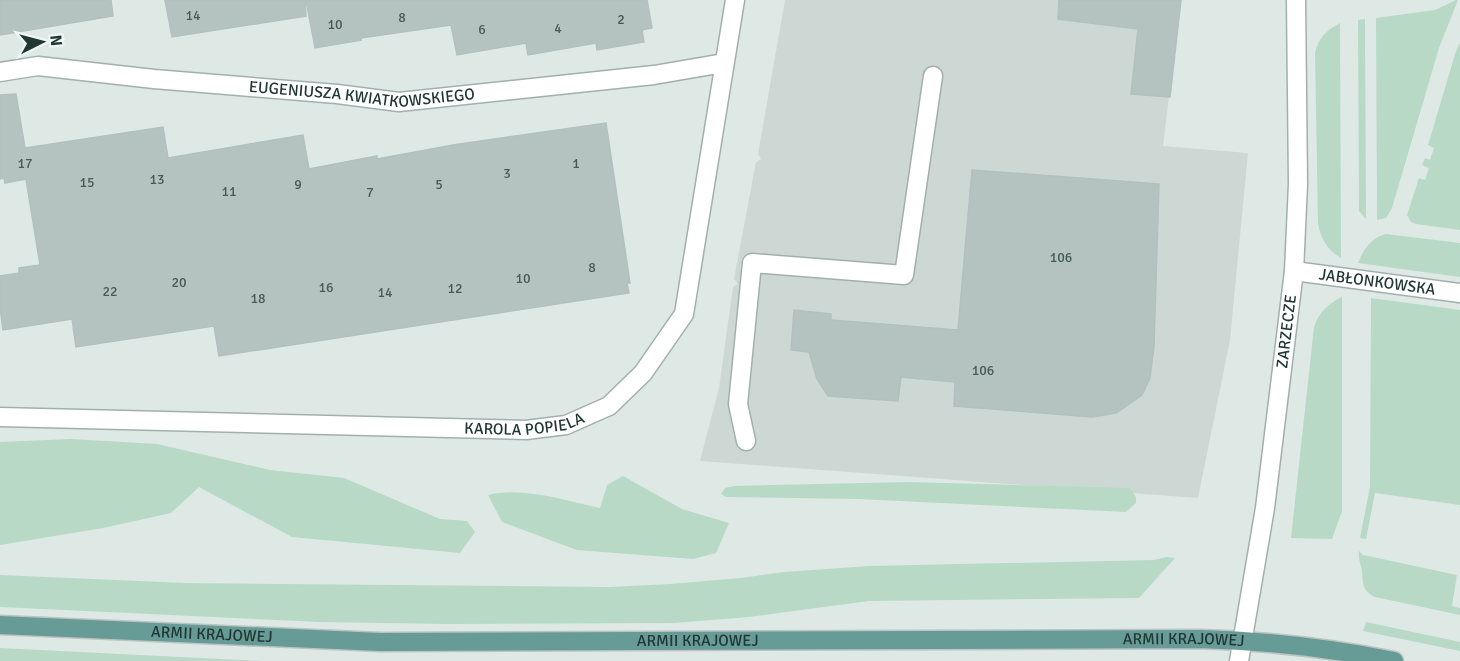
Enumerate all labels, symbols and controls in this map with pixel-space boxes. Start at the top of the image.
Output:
house number: 14 [185,7,201,24]
house number: 8 [398,9,406,26]
house number: 2 [617,11,625,28]
north arrow [12,12,72,72]
house number: 10 [327,16,343,33]
house number: 4 [554,20,562,37]
house number: 6 [478,21,486,38]
text: N [45,34,66,47]
street label: EUGENIUSZA KWIATKOWSKIEGO [248,77,476,112]
house number: 17 [17,155,33,172]
house number: 1 [572,155,580,172]
house number: 3 [503,165,511,182]
house number: 13 [149,171,165,188]
house number: 15 [79,174,95,191]
house number: 9 [294,176,302,193]
house number: 5 [435,176,443,193]
house number: 11 [221,183,237,200]
house number: 7 [366,184,374,201]
house number: 106 [1050,249,1072,266]
house number: 8 [588,259,596,276]
street label: JABŁONKOWSKA [1318,264,1437,300]
house number: 10 [515,270,531,287]
house number: 20 [171,274,187,291]
house number: 16 [318,279,334,296]
house number: 12 [447,280,463,297]
house number: 22 [102,283,118,300]
house number: 14 [377,284,393,301]
house number: 18 [250,290,266,307]
street label: ZARZECZE [1272,294,1301,369]
house number: 106 [972,362,994,379]
street label: KAROLA POPIELA [464,408,588,440]
street label: ARMII KRAJOWEJ [150,622,273,647]
street label: ARMII KRAJOWEJ [1123,629,1245,651]
street label: ARMII KRAJOWEJ [637,631,759,651]

